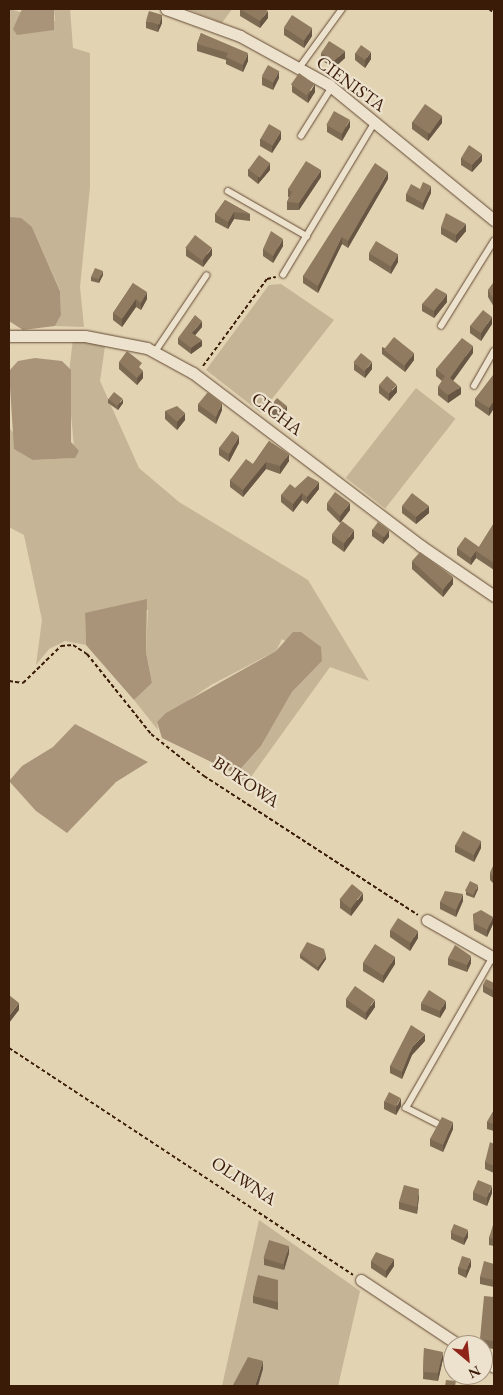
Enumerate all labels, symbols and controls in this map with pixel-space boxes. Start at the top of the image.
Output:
street label: CIENISTA [312,52,390,116]
street label: CICHA [247,388,307,440]
street label: BUKOWA [209,752,283,812]
street label: OLIWNA [207,1152,281,1210]
north arrow [443,1335,493,1385]
text: N [465,1362,484,1383]

